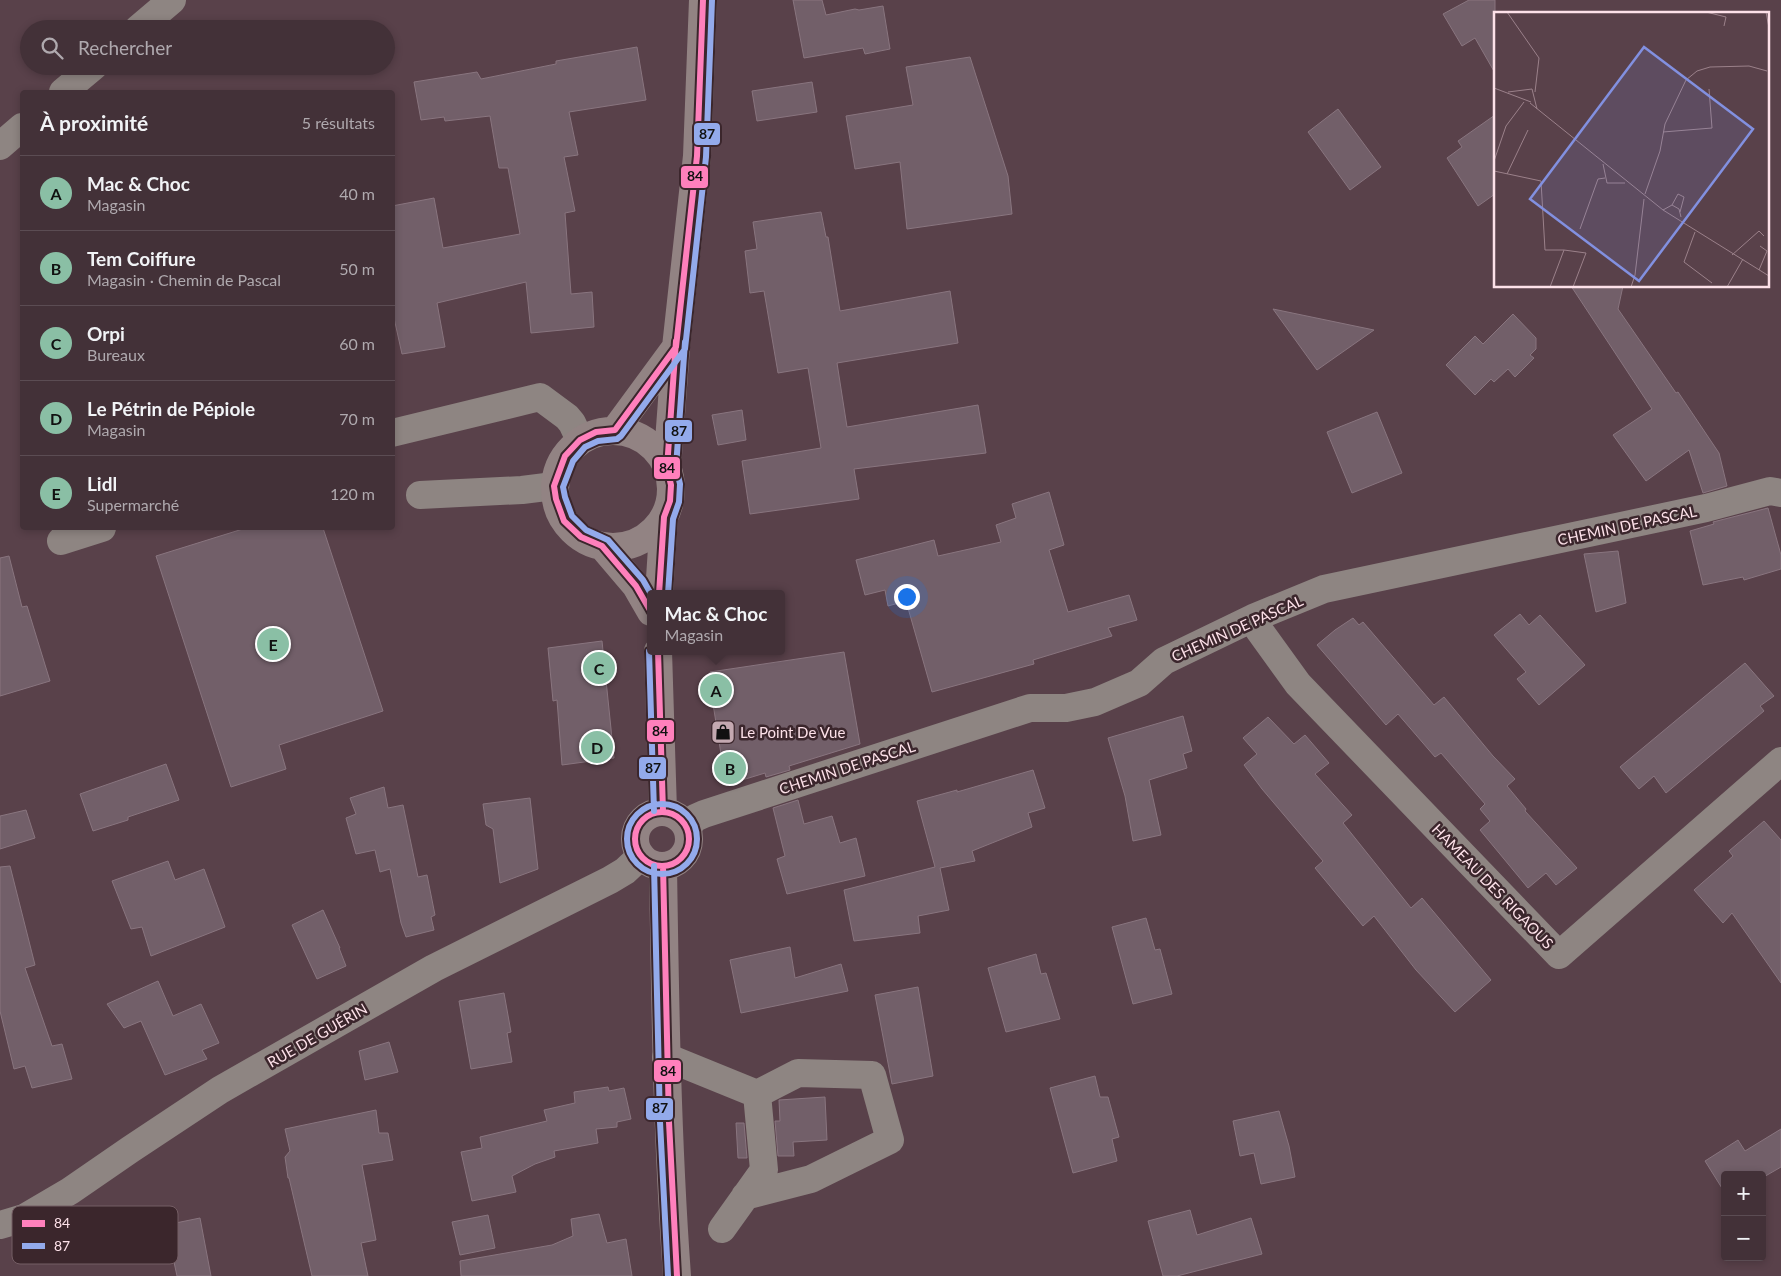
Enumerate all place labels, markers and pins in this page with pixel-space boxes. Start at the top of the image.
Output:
pin: E [257,625,289,663]
pin: C [583,649,615,687]
pin: A [700,671,732,709]
shop icon: Le Point De Vue [710,719,736,745]
place label: Le Point De Vue [740,723,845,741]
pin: D [581,728,613,766]
pin: B [714,749,746,787]

